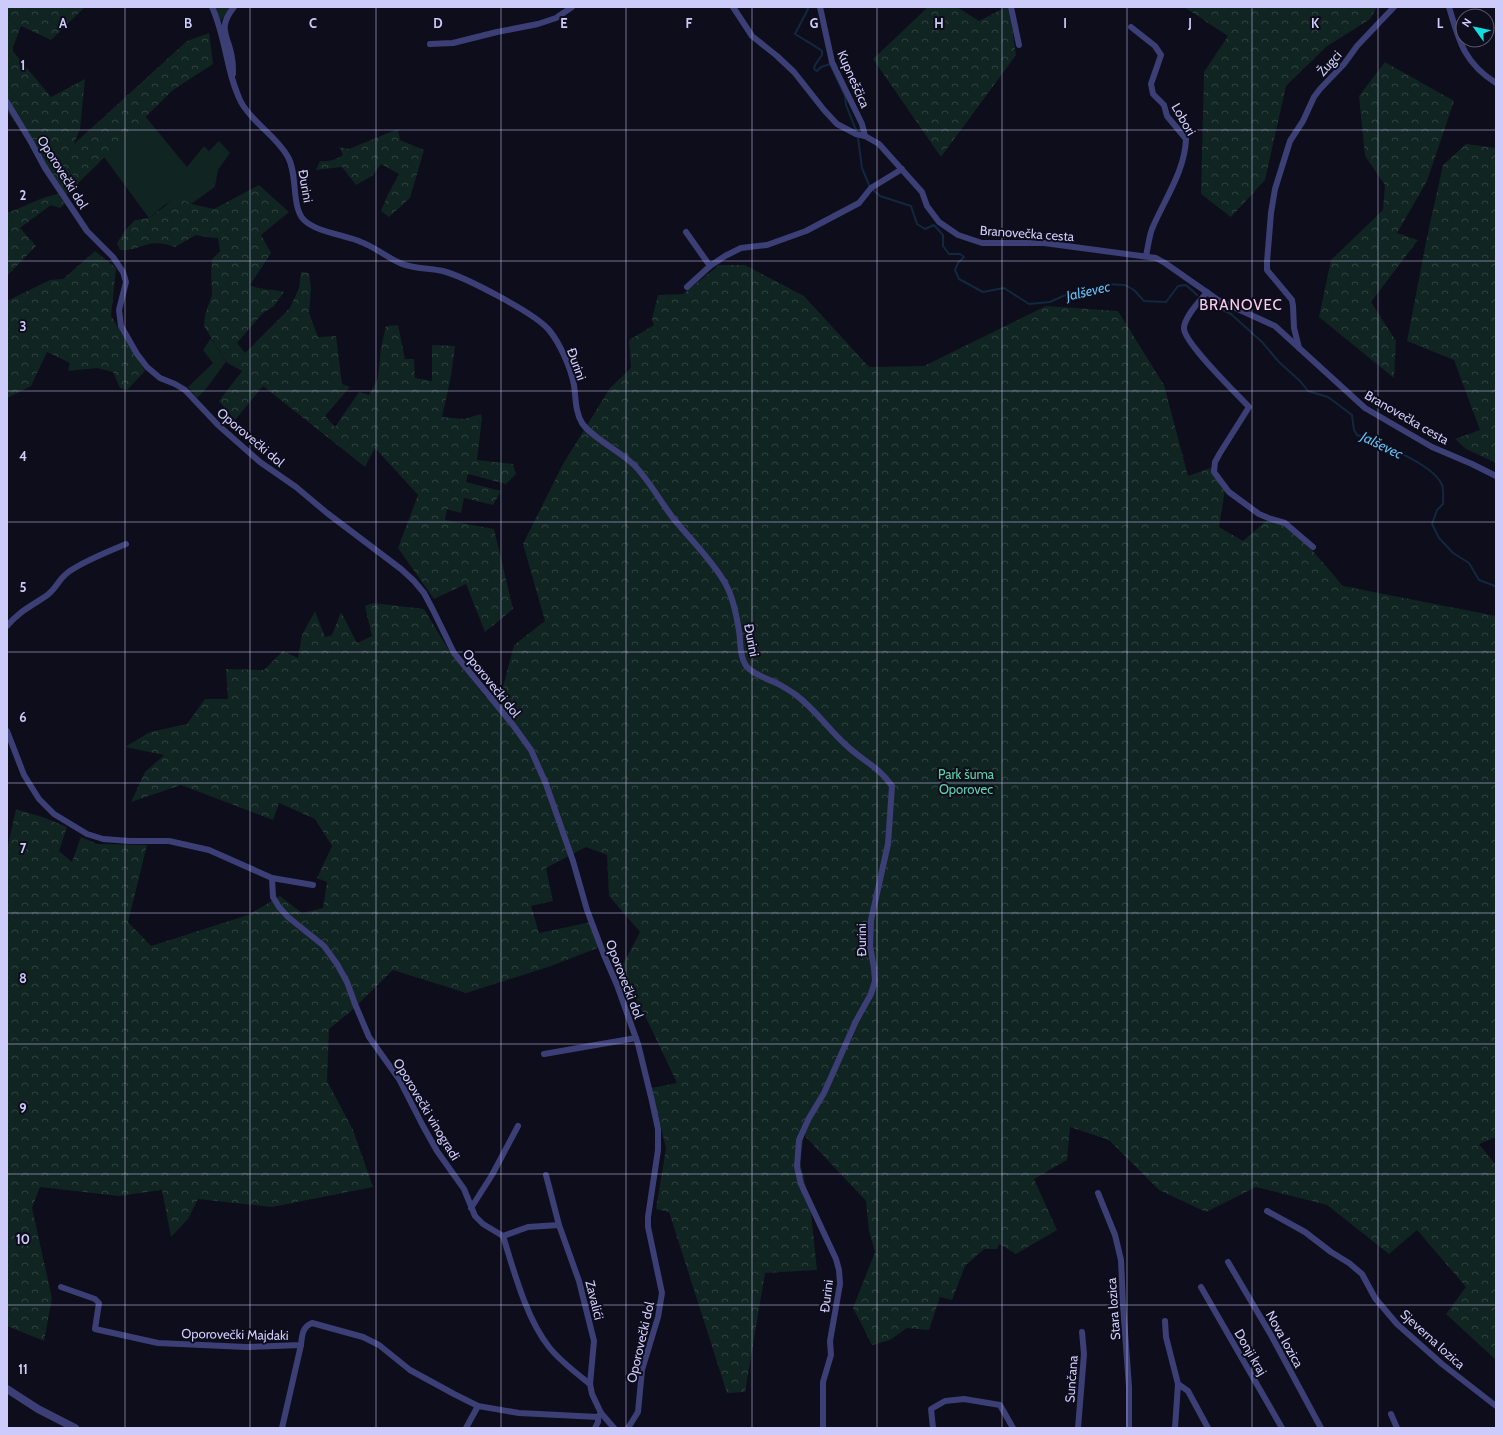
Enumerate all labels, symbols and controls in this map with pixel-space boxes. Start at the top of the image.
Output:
north arrow [1455,8,1495,48]
text: A [59,15,68,31]
text: B [184,15,192,31]
text: C [309,15,317,31]
text: D [433,15,443,31]
text: E [560,15,568,31]
text: F [686,15,693,31]
text: G [810,15,819,31]
text: H [934,15,944,31]
text: I [1063,15,1067,31]
text: J [1187,15,1192,31]
text: K [1311,15,1320,31]
text: L [1437,15,1444,31]
text: N [1459,15,1475,30]
street label: Žugci [1313,46,1345,79]
street label: Kupneščica [834,48,874,111]
text: 1 [21,57,25,73]
street label: Lobori [1168,100,1200,138]
street label: Oporovečki dol [34,133,92,211]
street label: Đurini [295,168,317,204]
text: 2 [20,187,27,203]
street label: Branovečka cesta [979,222,1075,244]
water label: Jalševec [1062,277,1112,305]
district label: BRANOVEC [1199,296,1283,314]
text: 3 [19,318,27,334]
street label: Đurini [564,346,590,382]
street label: Branovečka cesta [1362,386,1453,448]
street label: Oporovečki dol [214,404,288,470]
water label: Jalševec [1356,426,1406,463]
text: 4 [19,448,27,464]
text: 5 [20,579,27,595]
street label: Đurini [741,622,763,658]
street label: Oporovečki dol [460,646,524,720]
text: 6 [19,709,27,725]
park label: Park šuma Oporovec [938,766,995,797]
text: 7 [20,840,27,856]
street label: Đurini [853,923,869,957]
street label: Oporovečki dol [603,937,647,1021]
text: 8 [19,970,27,986]
street label: Oporovečki vinogradi [390,1055,464,1163]
text: 9 [19,1100,27,1116]
text: 10 [16,1231,30,1247]
street label: Stara lozica [1103,1277,1123,1341]
street label: Zavalići [582,1279,608,1321]
street label: Đurini [816,1279,836,1313]
street label: Oporovečki dol [623,1300,657,1384]
street label: Sjeverna lozica [1397,1306,1469,1373]
street label: Nova lozica [1263,1308,1308,1371]
street label: Oporovečki Majdaki [181,1325,289,1344]
street label: Donji kraj [1230,1326,1271,1379]
street label: Sunčana [1061,1354,1081,1403]
text: 11 [18,1361,28,1377]

